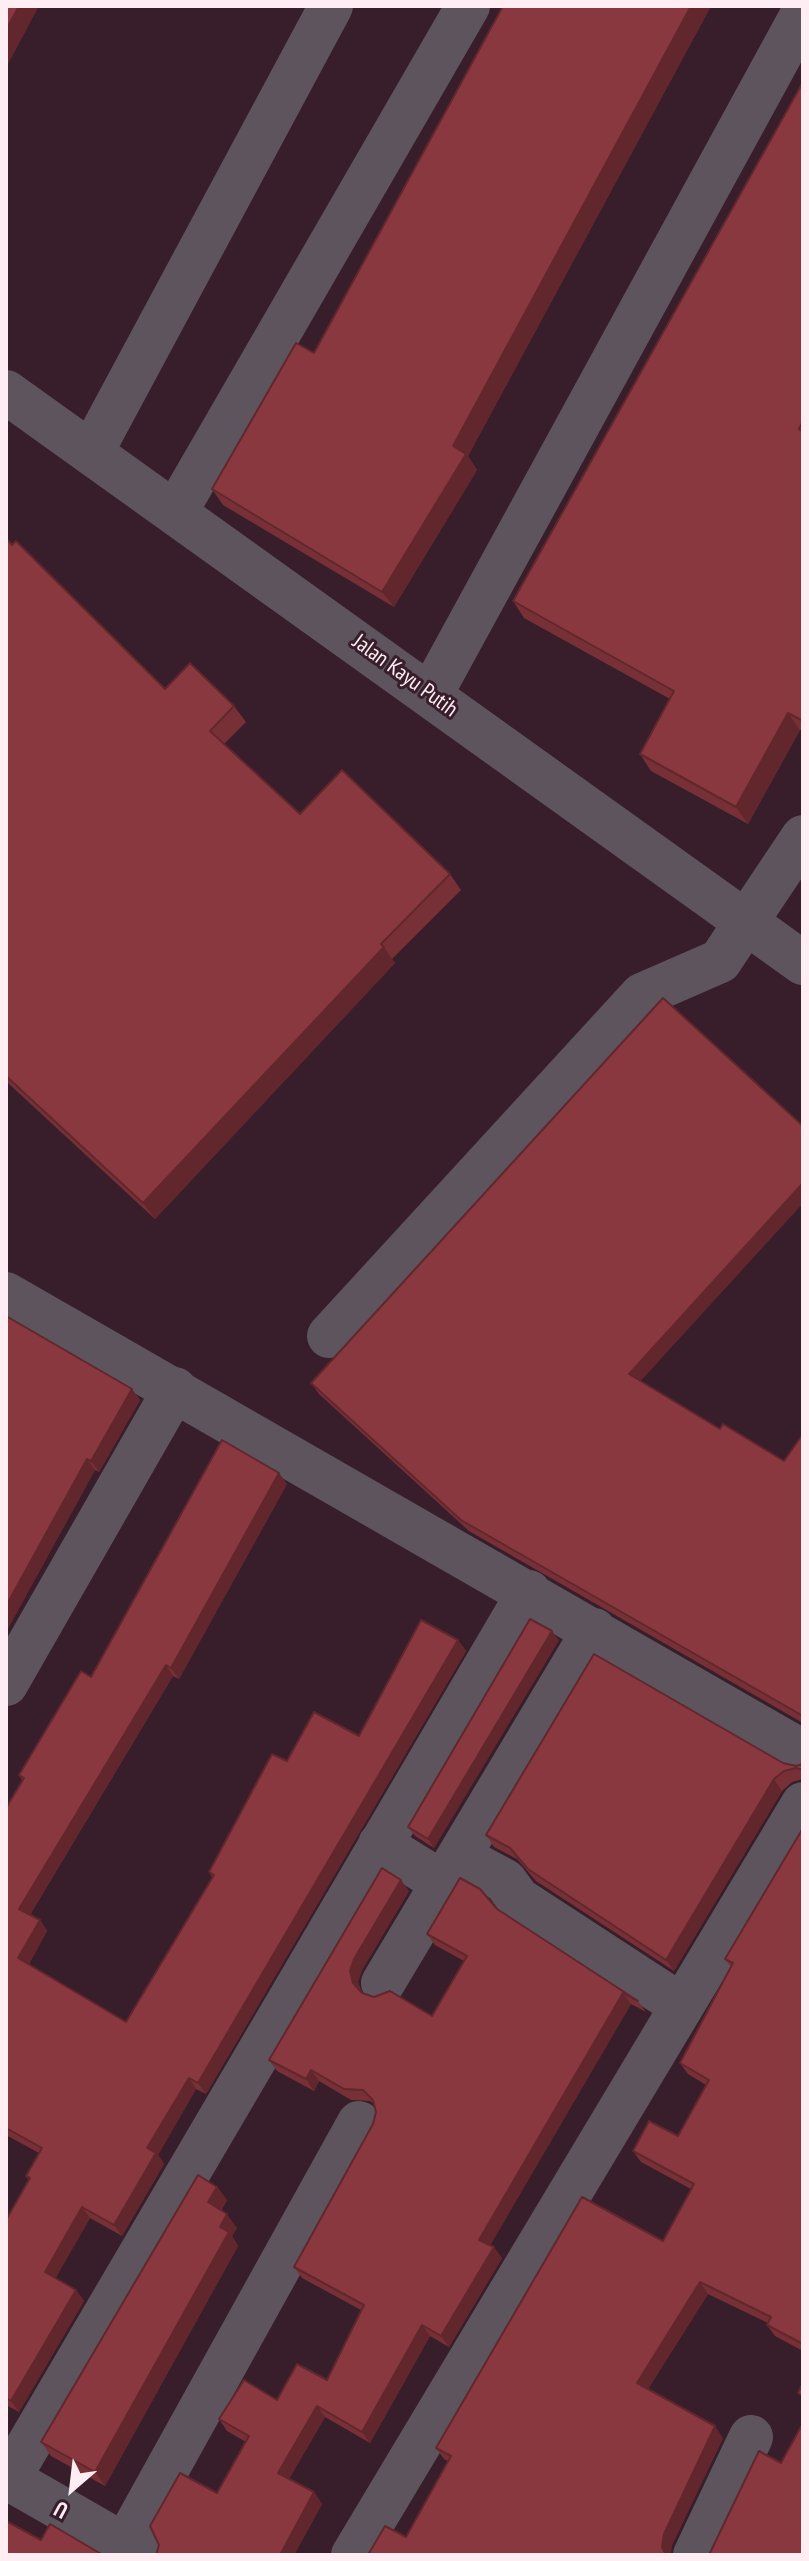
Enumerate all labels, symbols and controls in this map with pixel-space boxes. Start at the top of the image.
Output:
street label: Jalan Kayu Putih [347,629,463,723]
north arrow [32,2449,112,2529]
text: U [49,2495,72,2525]

